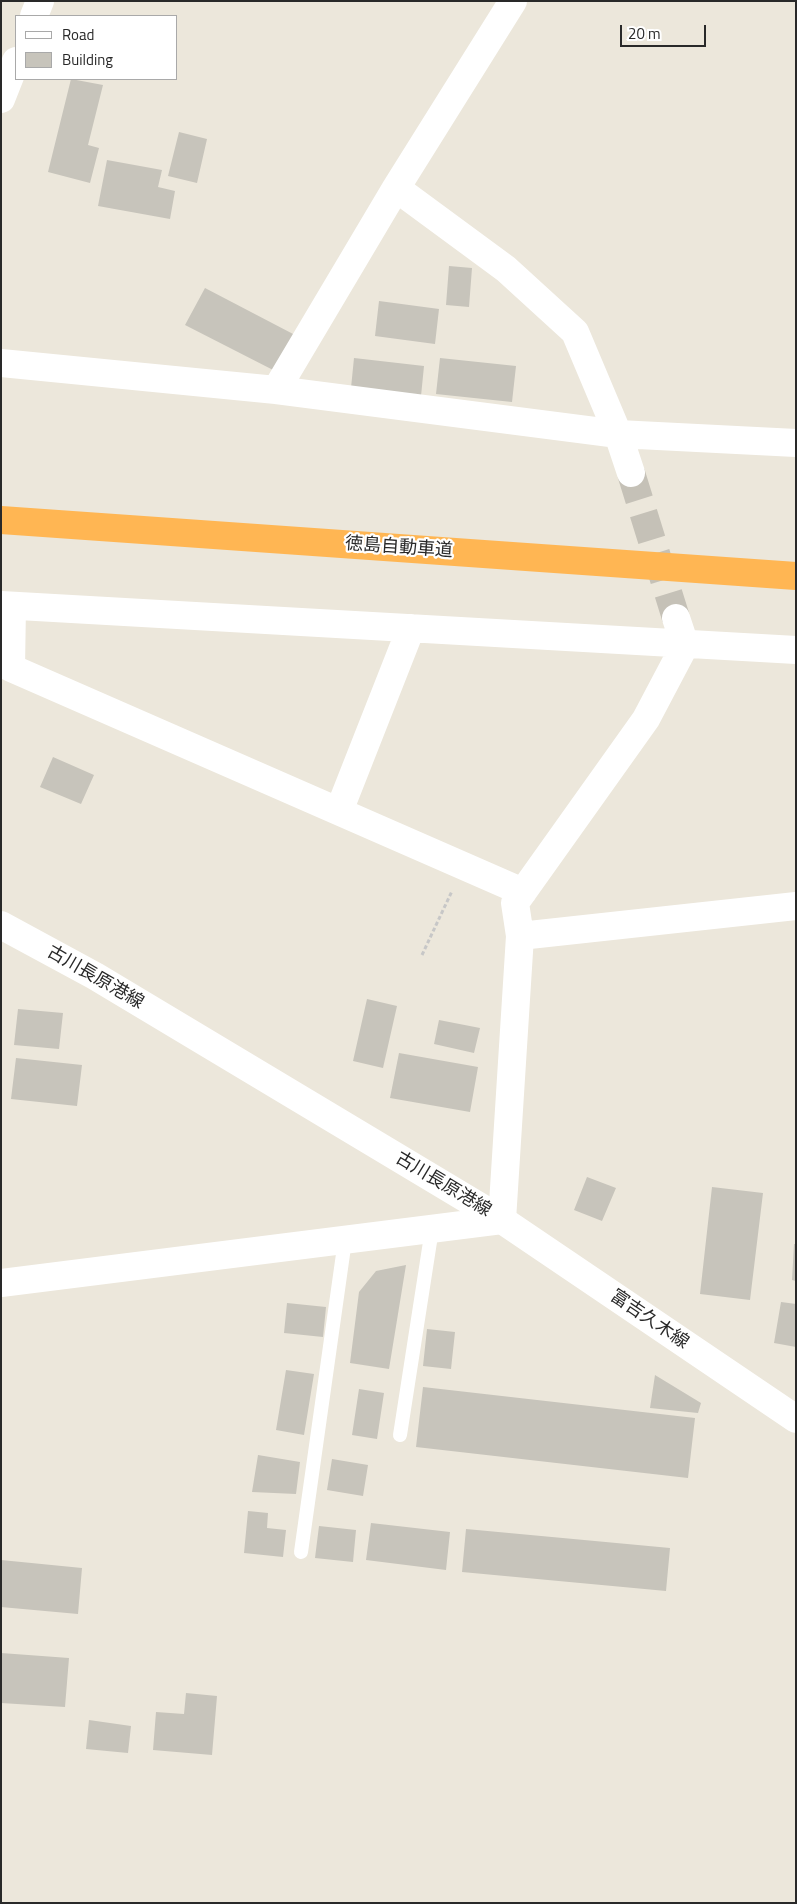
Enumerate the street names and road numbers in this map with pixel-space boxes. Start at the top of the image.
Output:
street label: 徳島自動車道 [344,533,454,563]
street label: 古川長原港線 [43,942,147,1014]
street label: 古川長原港線 [391,1148,495,1222]
street label: 富吉久木線 [606,1286,692,1354]

